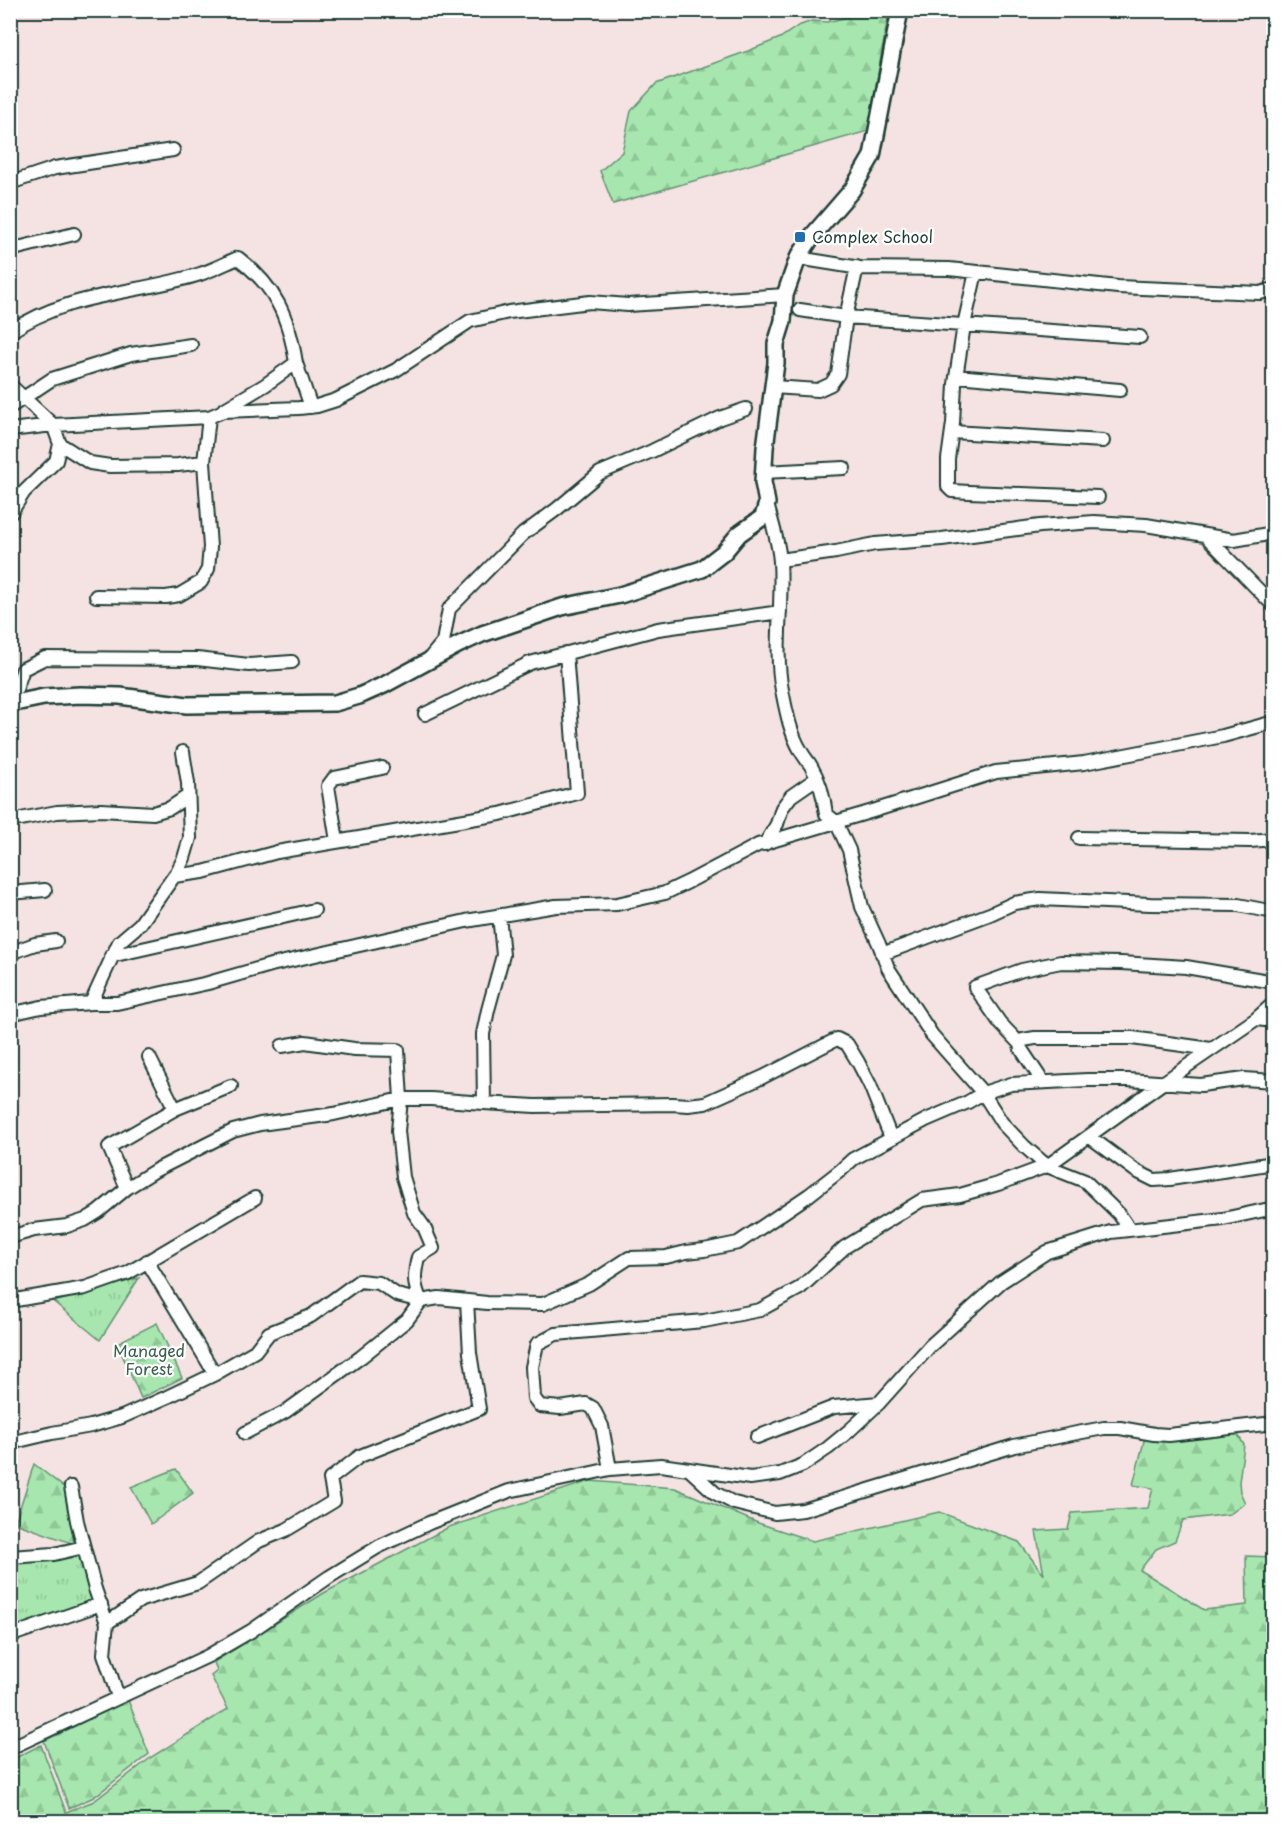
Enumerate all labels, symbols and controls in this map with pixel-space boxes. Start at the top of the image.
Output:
place label: Complex School [812,224,933,248]
marker: Complex School [793,230,807,244]
park label: Managed Forest [113,1338,185,1380]

